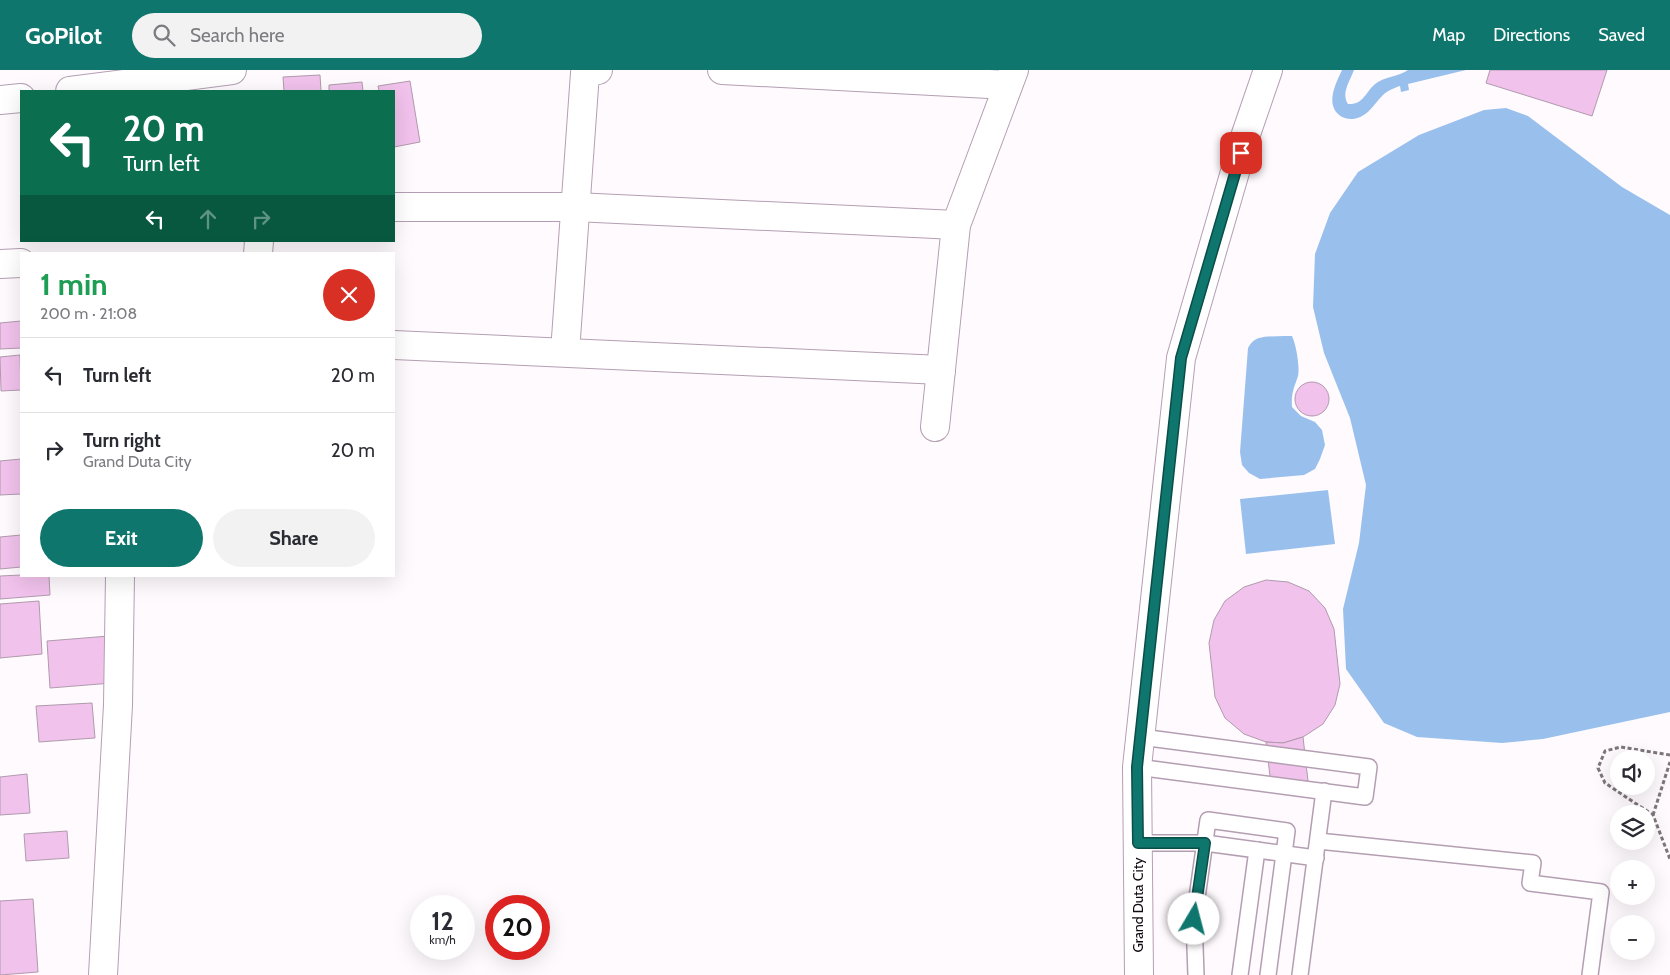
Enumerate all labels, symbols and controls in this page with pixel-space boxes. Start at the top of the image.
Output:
search box [132,13,482,58]
text: GoPilot [25,21,102,50]
icon: search [150,21,178,49]
text: Search here [190,24,284,47]
text: Map [1432,24,1465,46]
text: Directions [1493,24,1570,46]
text: Saved [1598,24,1645,46]
text: 20 m [123,107,205,150]
icon: left [40,110,105,175]
pin [1220,132,1262,174]
icon: arrive [1227,139,1255,167]
text: Turn left [123,150,200,177]
icon: left [141,205,169,233]
icon: ahead [194,205,222,233]
icon: right [247,205,275,233]
text: 1 min [40,266,108,303]
button: close [323,269,375,321]
text: 200 m · 21:08 [40,304,137,323]
icon: left [40,361,68,389]
text: Turn left [83,364,151,387]
text: 20 m [331,364,375,387]
text: Turn right [83,429,161,452]
icon: right [40,436,68,464]
text: 20 m [331,439,375,462]
text: Grand Duta City [83,452,192,471]
button: Exit [40,509,203,567]
button: Share [213,509,375,567]
map controls [1610,750,1655,960]
button: sound [1610,750,1655,795]
button: layers [1610,805,1655,850]
street label: Grand Duta City [1129,858,1147,952]
button: + [1610,860,1655,905]
position arrow [1167,892,1219,944]
speed limit sign: 20 [485,895,550,960]
text: 12 [431,906,454,936]
button: − [1610,915,1655,960]
text: km/h [429,932,456,947]

